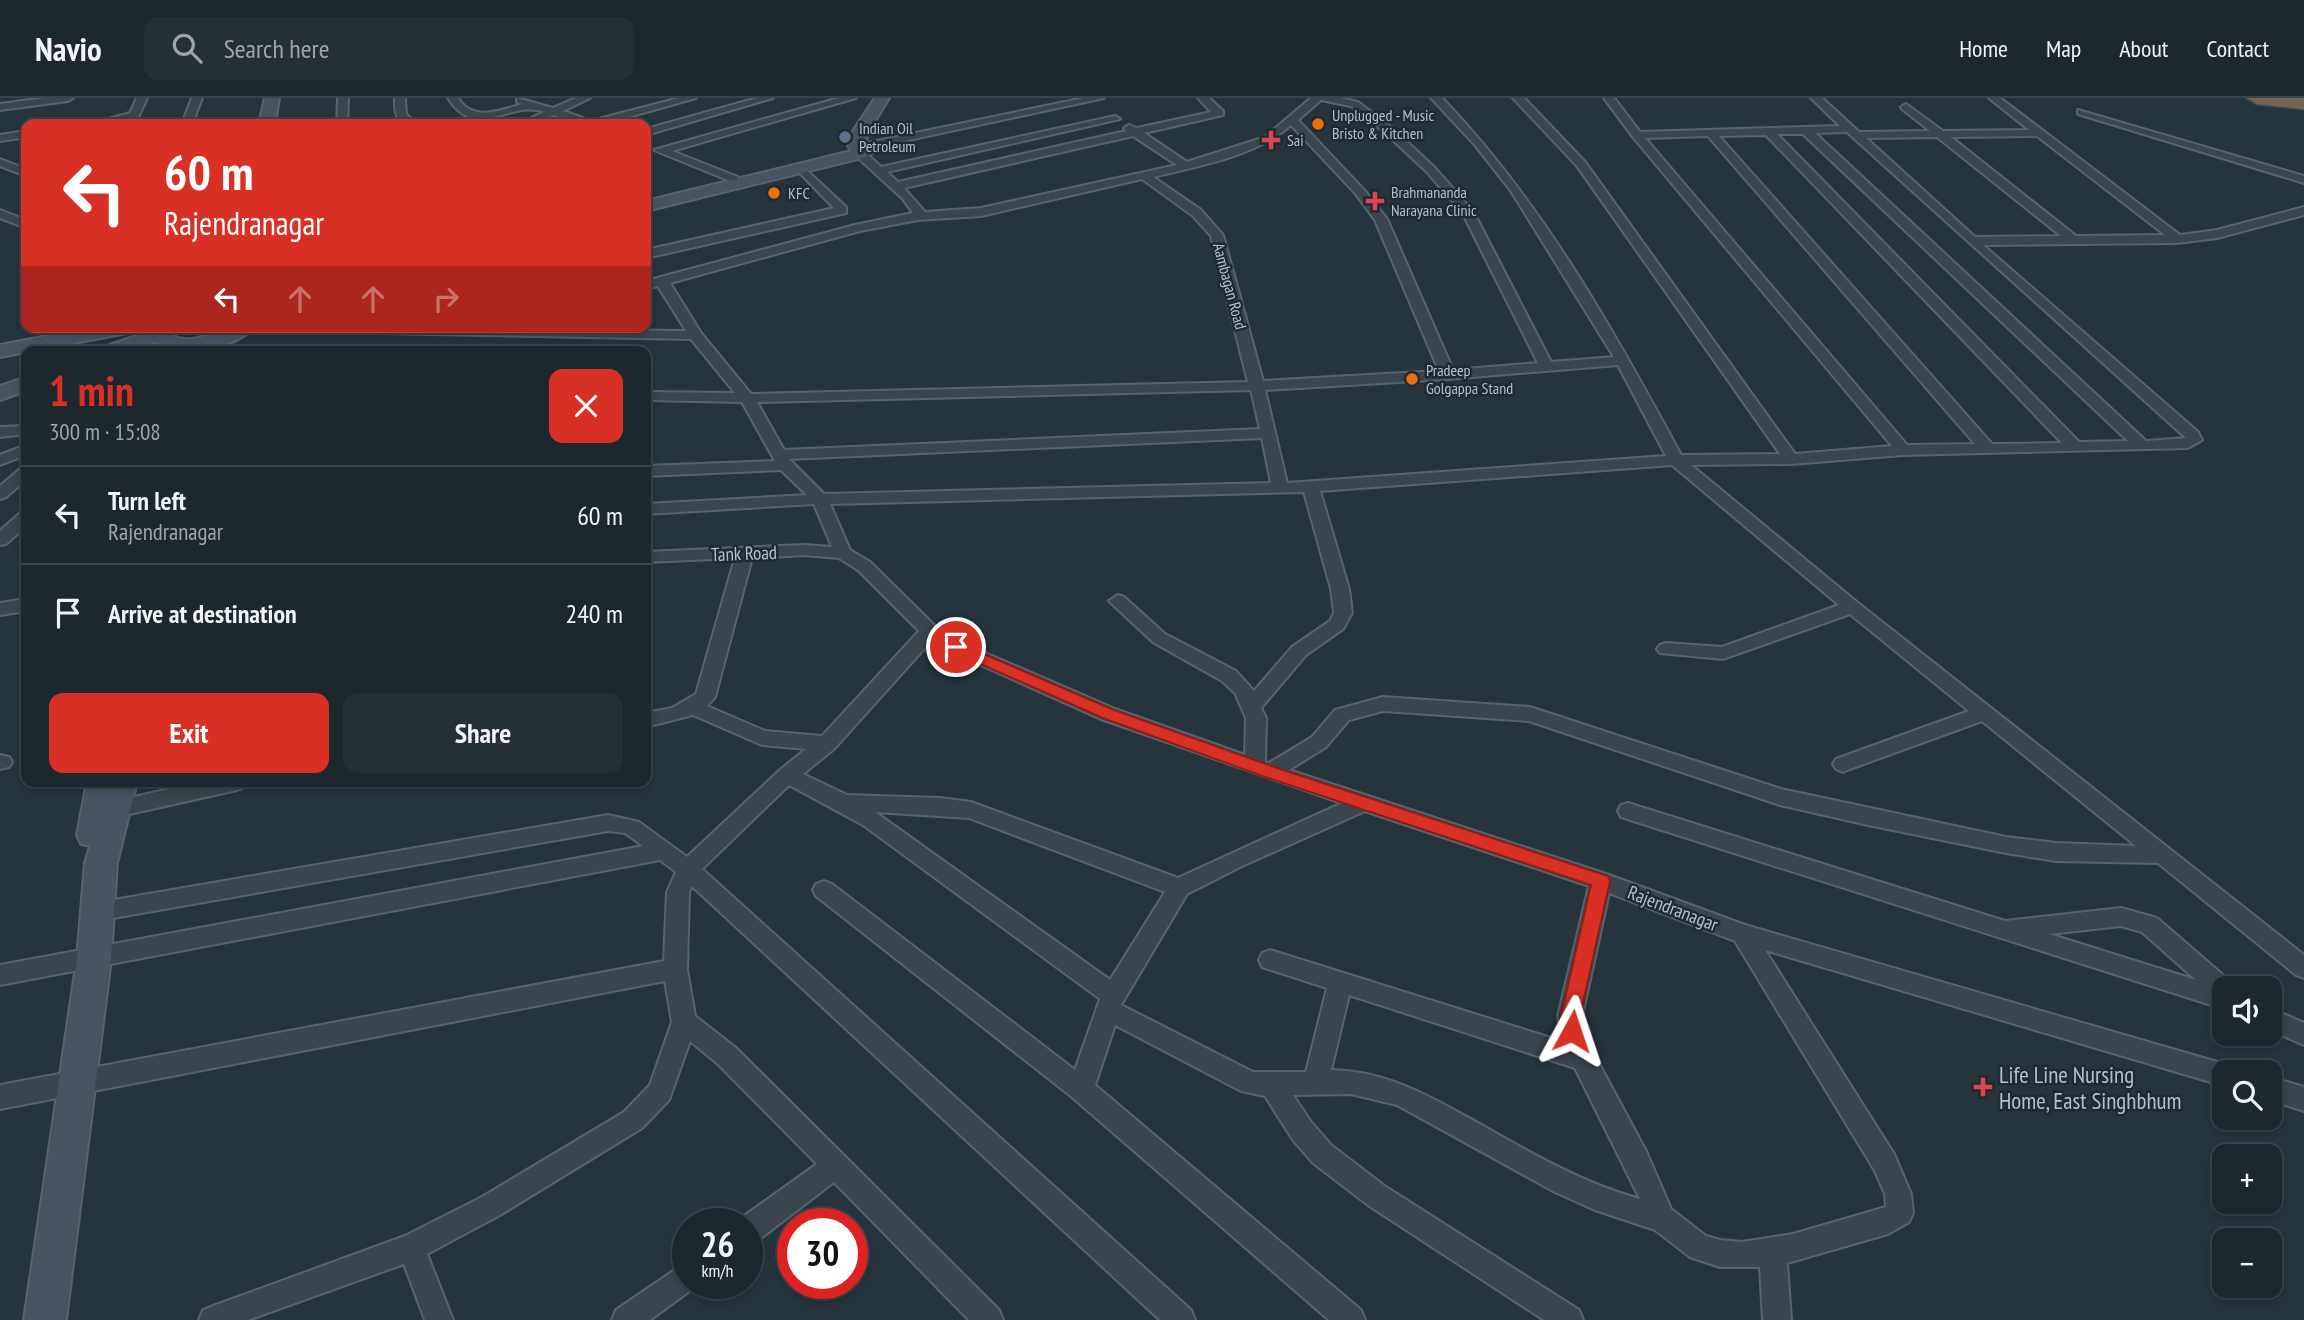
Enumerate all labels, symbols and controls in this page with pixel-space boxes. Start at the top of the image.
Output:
search box [144,17,634,80]
text: Navio [35,27,102,70]
icon: search [168,29,206,67]
text: Search here [224,32,329,65]
text: Home [1959,33,2008,64]
text: Map [2046,33,2081,64]
text: About [2119,33,2168,64]
text: Contact [2206,33,2269,64]
place label: Unplugged - Music Bristo & Kitchen [1332,105,1435,143]
marker: Unplugged - Music Bristo & Kitchen [1310,116,1326,132]
place label: Indian Oil Petroleum [859,118,916,156]
marker: Indian Oil Petroleum [837,129,853,145]
marker: Sai [1261,130,1281,150]
place label: Sai [1287,130,1304,150]
text: 60 m [164,140,253,204]
icon: left [49,147,140,238]
place label: Brahmananda Narayana Clinic [1391,182,1477,220]
place label: KFC [788,183,810,203]
marker: KFC [766,185,782,201]
marker: Brahmananda Narayana Clinic [1365,191,1385,211]
text: Rajendranagar [164,202,324,244]
street label: Aambagan Road [1209,241,1251,332]
icon: left [208,280,246,318]
icon: ahead [281,280,319,318]
icon: ahead [354,280,392,318]
icon: right [427,280,465,318]
place label: Pradeep Golgappa Stand [1426,360,1513,398]
text: 1 min [49,363,134,418]
button: close [549,369,623,443]
marker: Pradeep Golgappa Stand [1404,371,1420,387]
text: 300 m · 15:08 [49,417,161,446]
text: Turn left [108,484,186,517]
icon: left [49,496,87,534]
text: 60 m [577,499,623,532]
text: Rajendranagar [108,517,223,546]
street label: Tank Road [711,540,777,566]
icon: arrive [49,594,87,632]
text: Arrive at destination [108,597,297,630]
text: 240 m [565,597,623,630]
pin [926,617,986,677]
icon: arrive [937,628,975,666]
button: Exit [49,693,329,773]
button: Share [343,693,623,773]
street label: Rajendranagar [1624,880,1722,937]
map controls [2212,976,2282,1298]
button: sound [2212,976,2282,1046]
position arrow [1535,994,1609,1068]
place label: Life Line Nursing Home, East Singhbhum [1999,1060,2181,1115]
button: search [2212,1060,2282,1130]
marker: Life Line Nursing Home, East Singhbhum [1973,1077,1993,1097]
button: + [2212,1144,2282,1214]
speed limit sign: 30 [777,1208,868,1299]
text: 26 [701,1221,734,1267]
button: − [2212,1228,2282,1298]
text: km/h [702,1259,733,1282]

